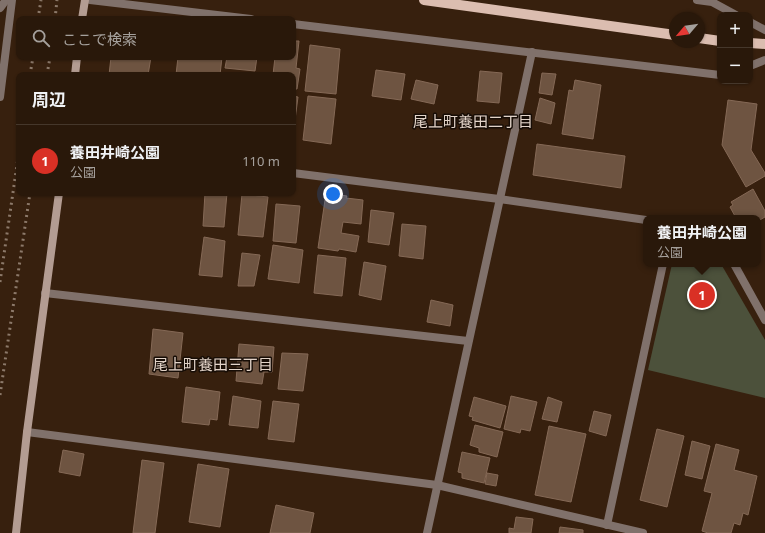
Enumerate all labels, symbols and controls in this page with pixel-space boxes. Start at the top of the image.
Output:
north arrow [669,12,705,48]
map controls [717,12,753,84]
button: + [717,12,753,48]
search box [16,16,296,60]
icon: search [30,27,52,49]
text: ここで検索 [62,29,137,49]
button: − [717,48,753,84]
text: 周辺 [32,88,66,111]
district label: 尾上町養田二丁目 [413,111,533,131]
text: 養田井崎公園 [70,142,160,162]
text: 1 [41,152,49,170]
text: 110 m [242,152,280,170]
text: 公園 [70,163,96,181]
your location [323,184,343,204]
popup [643,215,761,267]
text: 養田井崎公園 [657,222,747,242]
text: 公園 [657,243,683,261]
pin: 1 [689,280,715,310]
district label: 尾上町養田三丁目 [153,354,273,374]

